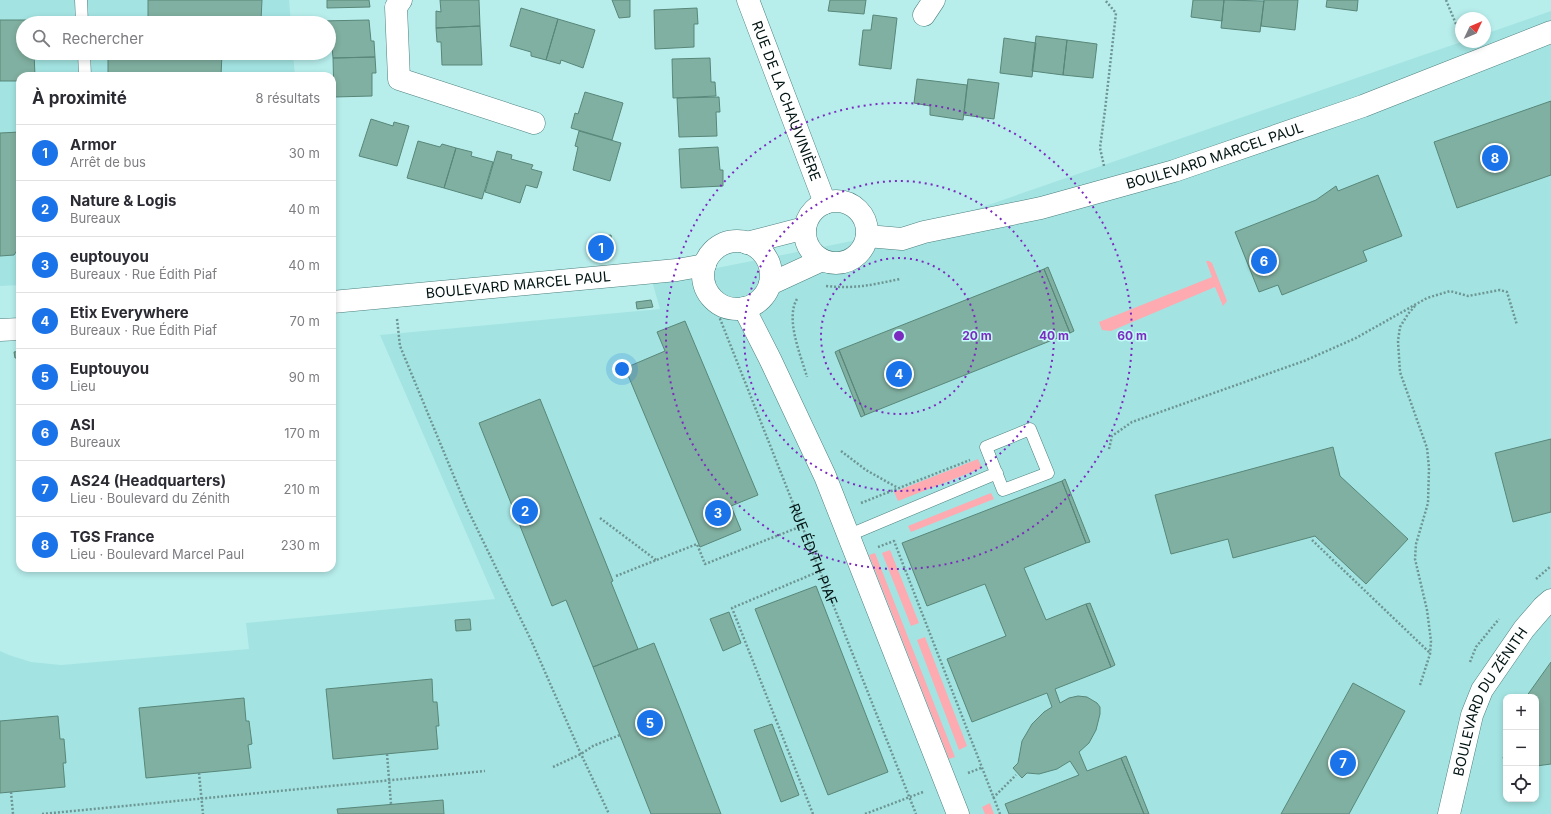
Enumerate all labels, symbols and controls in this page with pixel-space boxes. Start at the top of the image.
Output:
north arrow [1455,12,1491,48]
search box [16,16,336,60]
street label: RUE DE LA CHAUVINIÈRE [749,18,825,183]
icon: search [30,27,52,49]
text: Rechercher [62,29,144,48]
text: À proximité [32,88,127,108]
text: 8 résultats [256,90,320,106]
street label: BOULEVARD MARCEL PAUL [1124,118,1305,192]
text: Armor [70,135,116,154]
pin: 8 [1482,143,1508,173]
text: 1 [42,145,48,161]
text: 30 m [289,145,320,161]
text: Arrêt de bus [70,154,146,170]
text: Nature & Logis [70,191,176,210]
text: 2 [41,201,49,217]
text: 40 m [288,201,320,217]
text: Bureaux [70,210,121,226]
pin: 1 [588,233,614,263]
pin: 6 [1251,246,1277,276]
text: euptouyou [70,247,149,266]
text: 3 [41,257,49,273]
text: 40 m [288,257,320,273]
text: Bureaux · Rue Édith Piaf [70,266,217,282]
street label: BOULEVARD MARCEL PAUL [425,267,611,301]
text: Etix Everywhere [70,303,189,322]
text: 4 [41,313,49,329]
text: 70 m [290,313,320,329]
text: Bureaux · Rue Édith Piaf [70,322,217,338]
text: 20 m [962,328,992,343]
text: 40 m [1039,328,1069,343]
text: 60 m [1117,328,1147,343]
centre of rings [892,329,906,343]
text: Euptouyou [70,359,149,378]
your location [612,359,632,379]
pin: 4 [886,359,912,389]
text: 5 [41,369,49,385]
text: 90 m [289,369,320,385]
text: Lieu [70,378,96,394]
text: ASI [70,415,95,434]
text: 6 [41,425,49,441]
text: 170 m [284,425,320,441]
text: Bureaux [70,434,121,450]
text: AS24 (Headquarters) [70,471,226,490]
text: 7 [41,481,49,497]
text: 210 m [284,481,320,497]
text: Lieu · Boulevard du Zénith [70,490,230,506]
pin: 2 [512,496,538,526]
pin: 3 [705,498,731,528]
street label: RUE ÉDITH PIAF [786,501,842,608]
text: TGS France [70,527,154,546]
text: 8 [41,537,49,553]
text: 230 m [281,537,320,553]
text: Lieu · Boulevard Marcel Paul [70,546,244,562]
street label: BOULEVARD DU ZÉNITH [1449,624,1531,778]
map controls [1503,694,1539,802]
button: + [1503,694,1539,730]
pin: 5 [637,708,663,738]
button: − [1503,730,1539,766]
pin: 7 [1330,748,1356,778]
button: locate [1503,766,1539,802]

